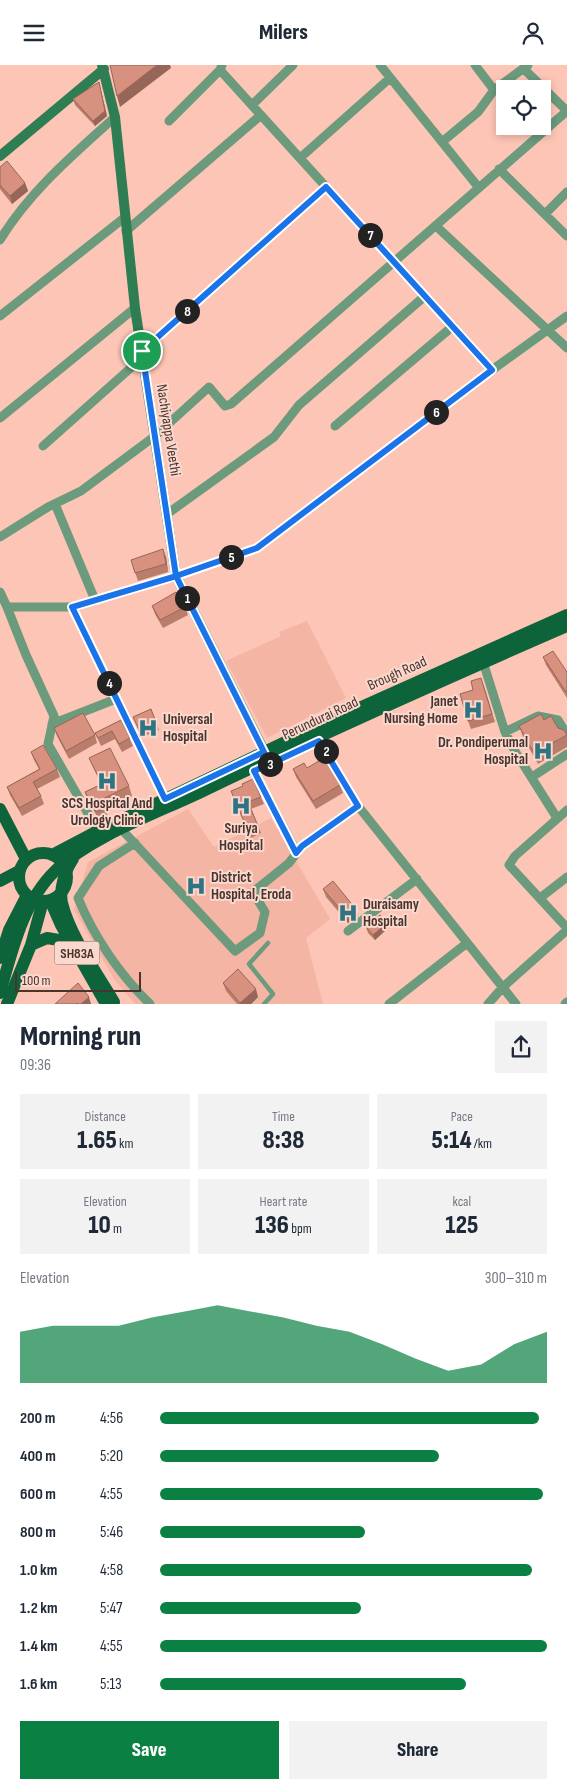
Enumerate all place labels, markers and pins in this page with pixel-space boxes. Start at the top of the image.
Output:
pin: 7 [358,223,382,247]
pin: 8 [174,299,200,323]
pin [121,330,163,372]
pin: 6 [424,399,448,425]
pin: 5 [218,545,244,569]
pin: 1 [174,585,200,611]
pin: 4 [96,671,122,695]
place label: Janet Nursing Home [384,692,458,728]
hospital icon: Janet Nursing Home [462,699,484,721]
place label: Universal Hospital [163,710,213,746]
hospital icon: Universal Hospital [137,717,159,739]
place label: Dr. Pondiperumal Hospital [438,733,528,769]
pin: 2 [314,739,338,763]
hospital icon: Dr. Pondiperumal Hospital [532,740,554,762]
pin: 3 [258,751,282,777]
hospital icon: SCS Hospital And Urology Clinic [96,770,118,792]
place label: SCS Hospital And Urology Clinic [62,794,152,830]
hospital icon: Suriya Hospital [230,795,252,817]
place label: Suriya Hospital [219,819,263,855]
place label: District Hospital, Eroda [211,868,291,904]
hospital icon: District Hospital, Eroda [185,875,207,897]
place label: Duraisamy Hospital [363,895,420,931]
hospital icon: Duraisamy Hospital [337,902,359,924]

